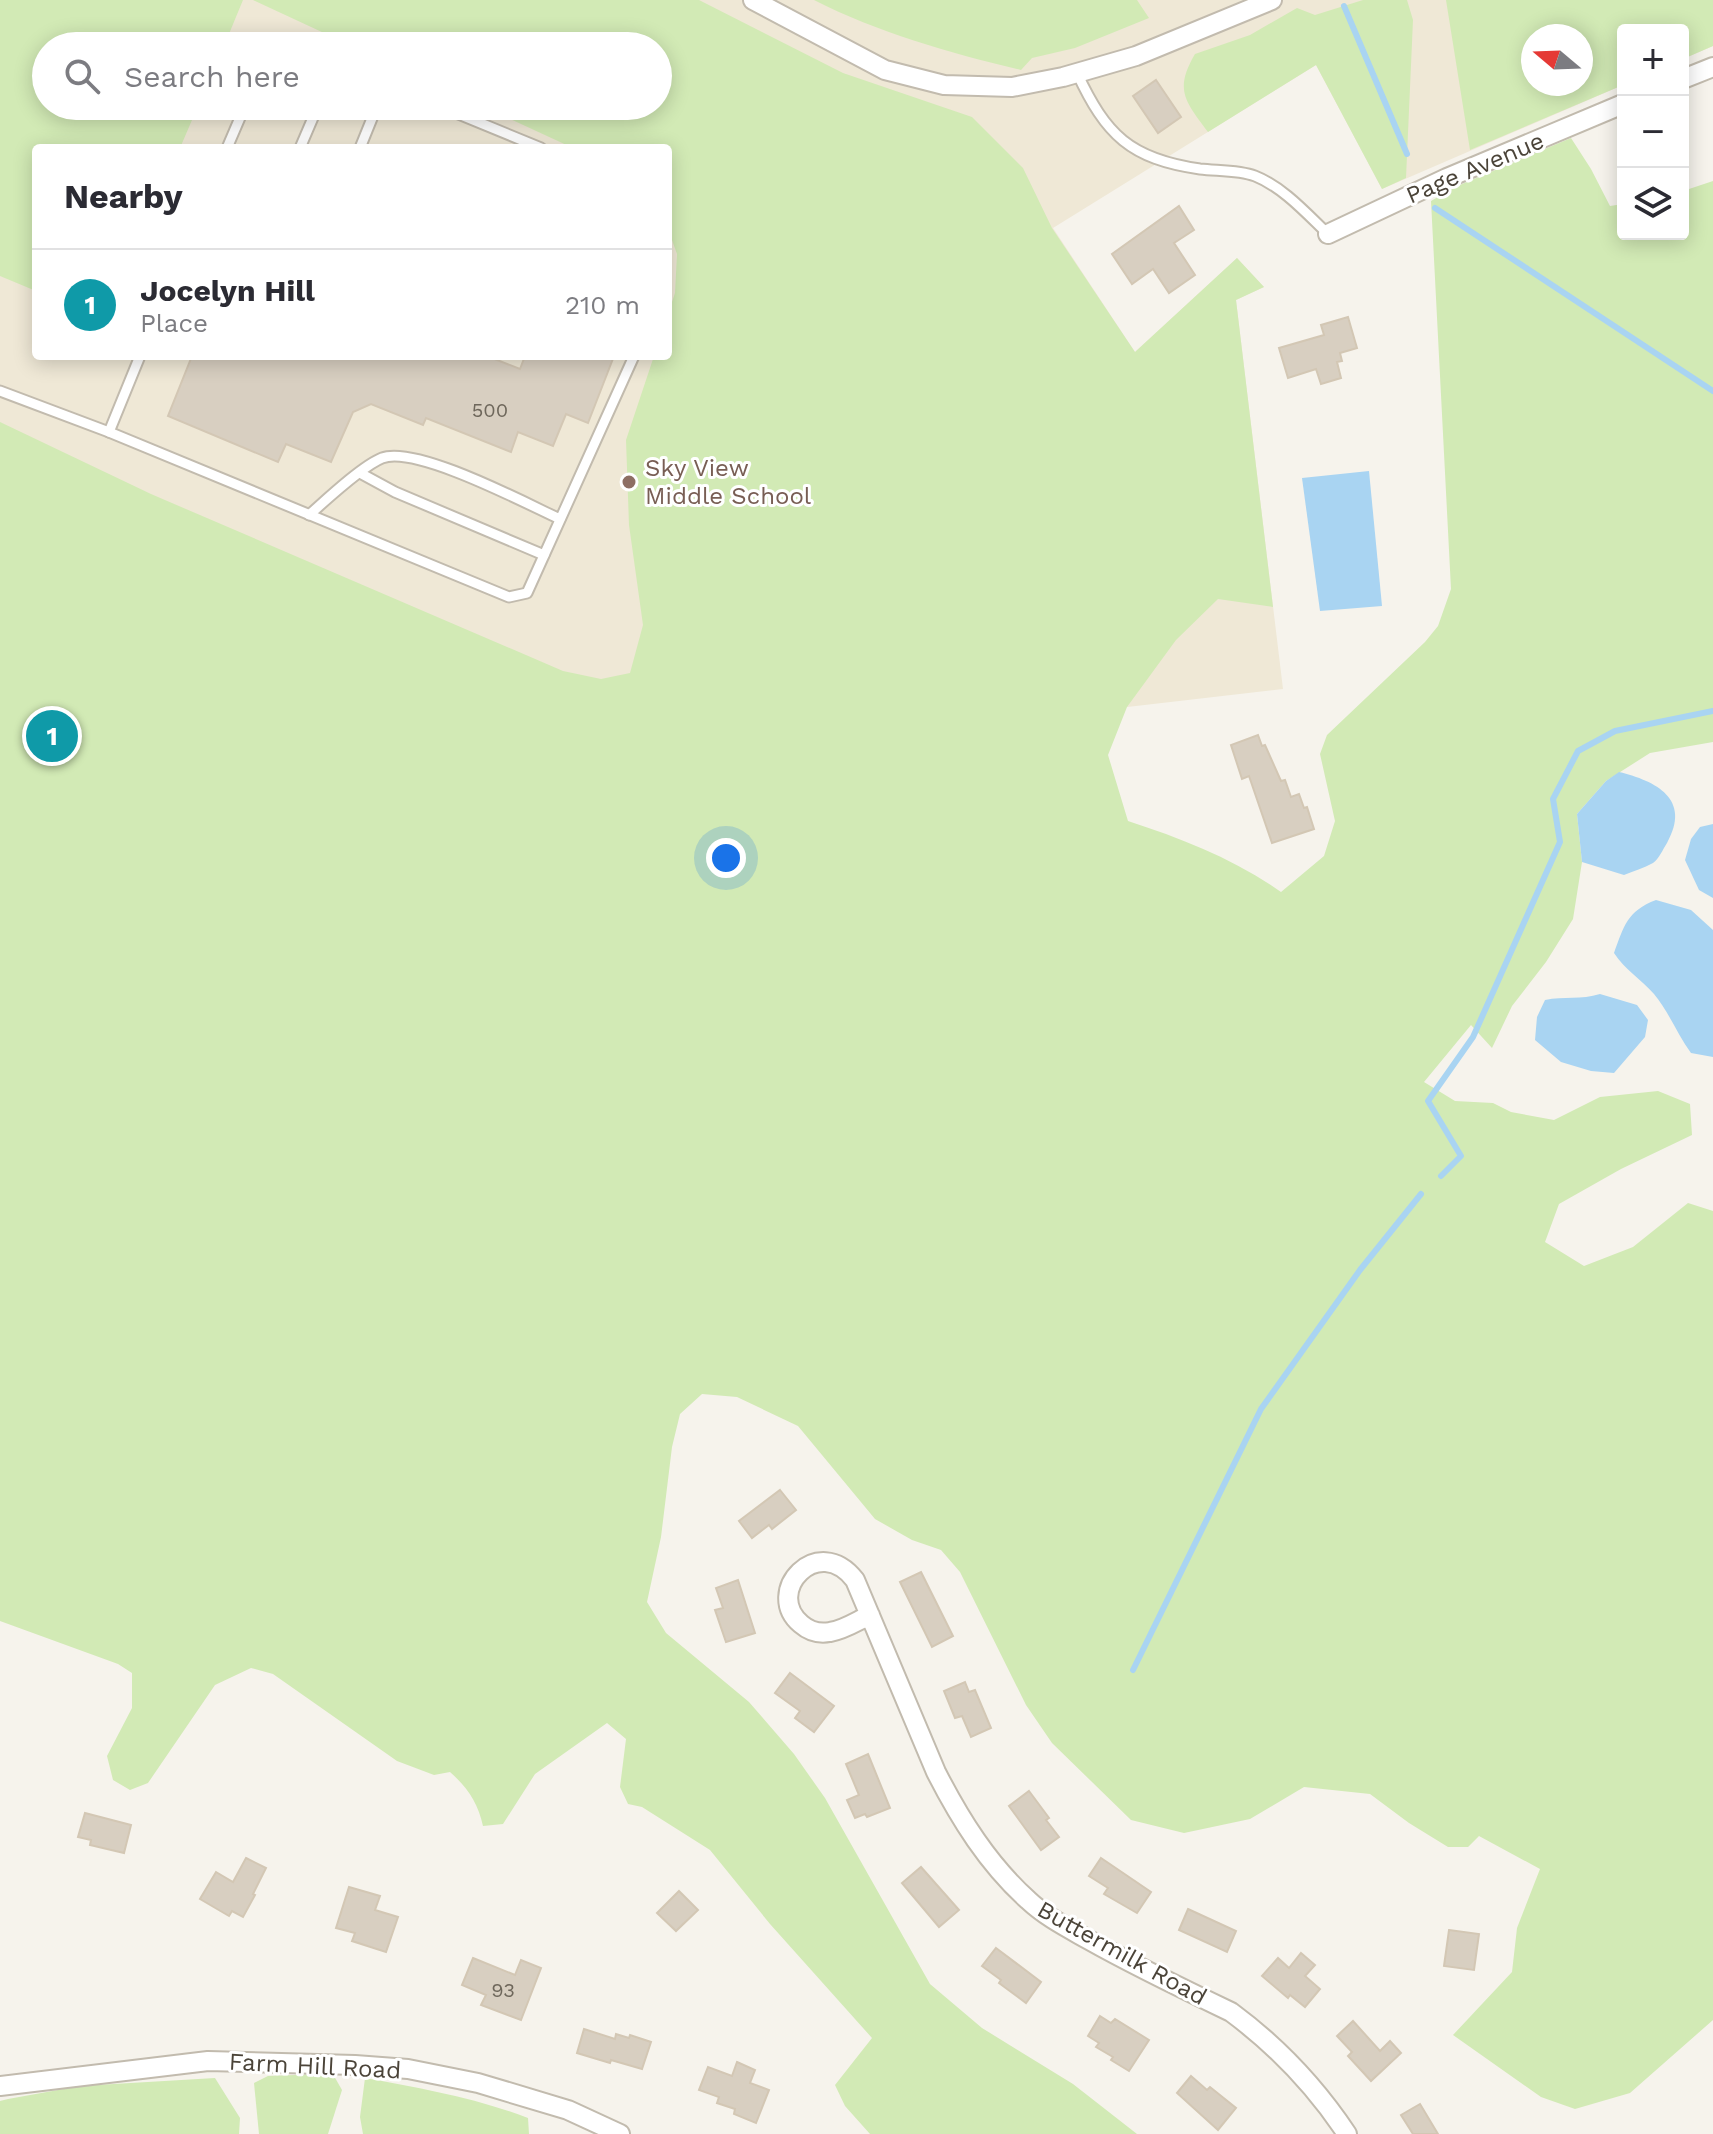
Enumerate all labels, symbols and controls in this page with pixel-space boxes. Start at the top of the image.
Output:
north arrow [1521,24,1593,96]
map controls [1617,24,1689,240]
button: + [1617,24,1689,96]
search box [32,32,672,120]
icon: search [60,54,104,98]
text: Search here [124,59,300,94]
button: − [1617,96,1689,168]
street label: Page Avenue [1402,126,1548,210]
button: layers [1617,168,1689,240]
text: Nearby [64,176,183,216]
text: Jocelyn Hill [140,273,315,308]
text: 1 [84,290,96,320]
text: 210 m [565,290,640,320]
text: Place [140,308,208,338]
house number: 500 [472,398,508,422]
place label: Sky View Middle School [645,454,812,510]
marker: Sky View Middle School [620,473,638,491]
pin: 1 [26,706,78,766]
your location [706,838,746,878]
street label: Buttermilk Road [1032,1895,1212,2011]
house number: 93 [491,1978,515,2002]
street label: Farm Hill Road [228,2048,402,2084]

